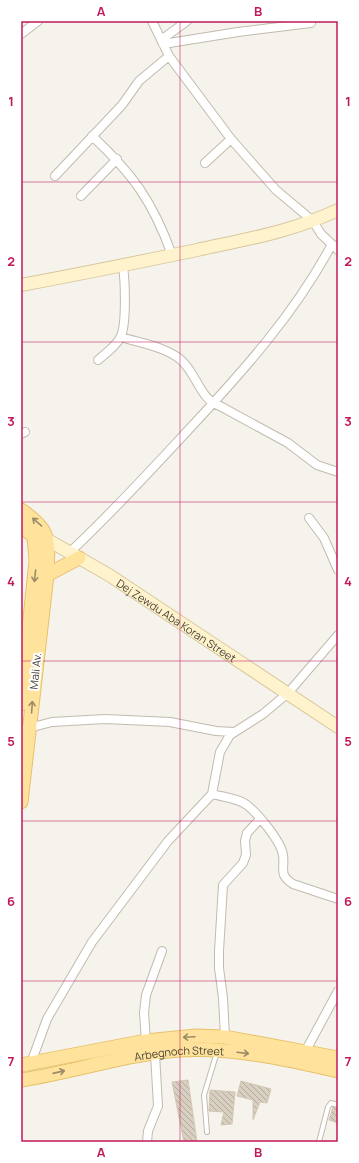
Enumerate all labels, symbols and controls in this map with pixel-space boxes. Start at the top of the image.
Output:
text: A [97,2,106,20]
text: B [254,2,262,20]
text: 1 [8,92,14,110]
text: 1 [345,92,351,110]
text: 2 [7,252,15,270]
text: 2 [344,252,352,270]
text: 3 [7,412,15,430]
text: 3 [344,412,352,430]
one-way arrow [32,518,42,527]
one-way arrow [31,569,39,582]
text: 4 [7,572,15,590]
text: 4 [344,572,352,590]
street label: Dej Zewdu Aba Koran Street [114,575,240,665]
street label: Mali Av. [26,652,44,690]
one-way arrow [28,701,35,714]
text: 5 [7,732,15,750]
text: 5 [344,732,352,750]
text: 6 [7,892,15,910]
text: 6 [344,892,352,910]
one-way arrow [183,1033,196,1040]
street label: Arbegnoch Street [133,1042,225,1064]
one-way arrow [236,1049,249,1057]
text: 7 [8,1052,15,1070]
text: 7 [345,1052,352,1070]
one-way arrow [52,1068,65,1076]
text: A [97,1143,106,1161]
text: B [254,1143,262,1161]

